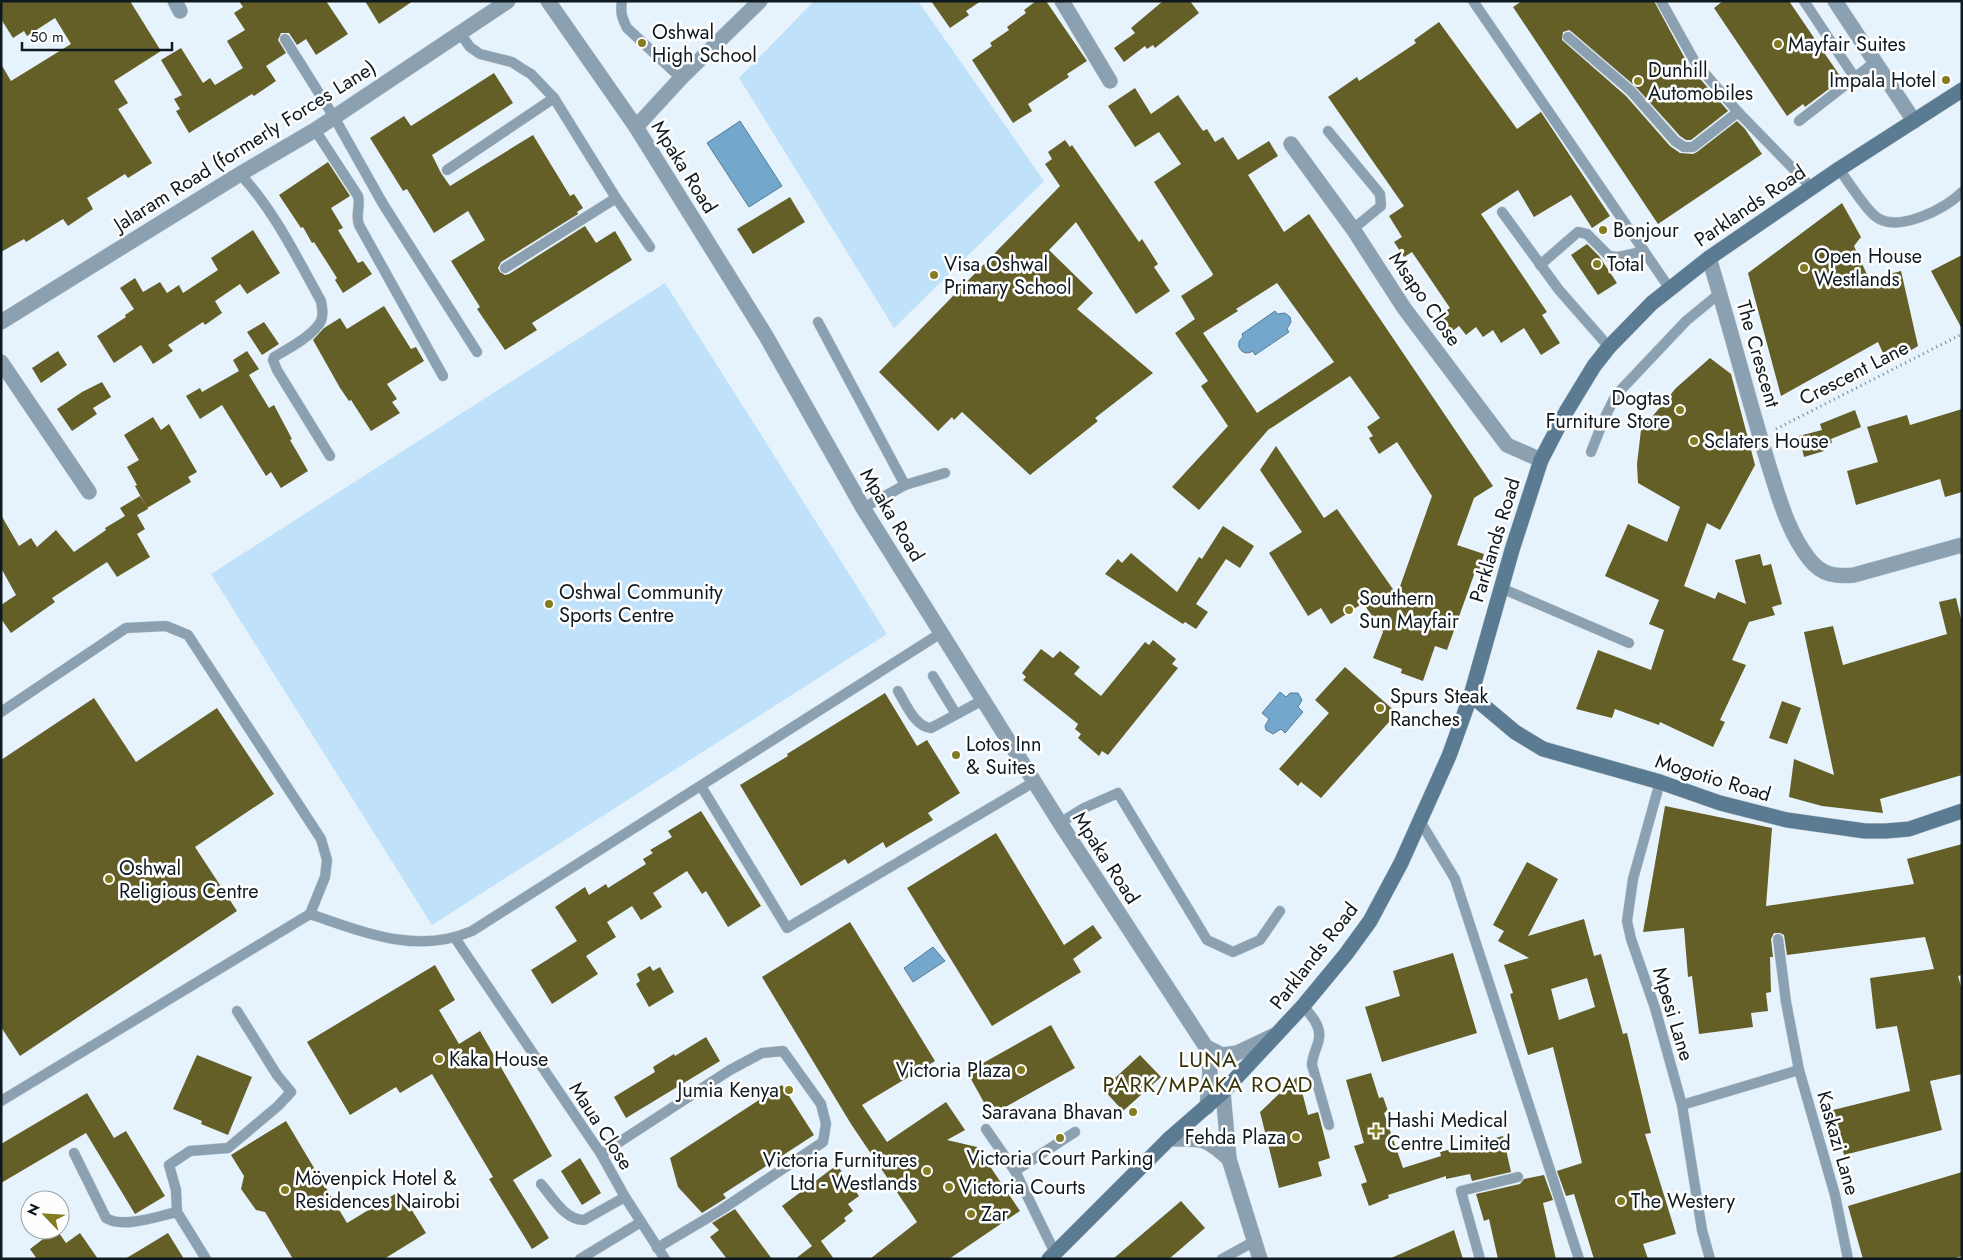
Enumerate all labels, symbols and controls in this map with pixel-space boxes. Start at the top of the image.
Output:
place label: Oshwal High School [652,18,757,70]
scale bar [22,20,172,52]
text: 50 m [30,26,64,48]
place label: Mayfair Suites [1788,30,1906,59]
marker: Oshwal High School [636,37,648,49]
marker: Mayfair Suites [1772,38,1784,50]
street label: Jalaram Road (formerly Forces Lane) [106,53,382,240]
place label: Dunhill Automobiles [1648,56,1753,108]
place label: Impala Hotel [1829,66,1936,95]
marker: Impala Hotel [1940,74,1952,86]
marker: Dunhill Automobiles [1632,75,1644,87]
street label: Mpaka Road [644,115,724,219]
street label: Parklands Road [1688,158,1812,254]
place label: Bonjour [1613,216,1679,245]
marker: Bonjour [1597,224,1609,236]
place label: Open House Westlands [1814,242,1922,294]
street label: Msapo Close [1382,246,1468,352]
place label: Visa Oshwal Primary School [944,250,1072,302]
place label: Total [1607,250,1644,279]
marker: Total [1591,258,1603,270]
marker: Open House Westlands [1798,262,1810,274]
marker: Visa Oshwal Primary School [928,269,940,281]
street label: The Crescent [1729,297,1787,411]
street label: Crescent Lane [1794,333,1914,413]
place label: Dogtas Furniture Store [1546,384,1670,436]
marker: Dogtas Furniture Store [1674,404,1686,416]
place label: Sclaters House [1704,427,1829,456]
marker: Sclaters House [1688,435,1700,447]
street label: Mpaka Road [853,463,931,567]
street label: Parklands Road [1462,474,1528,606]
place label: Oshwal Community Sports Centre [559,578,723,630]
place label: Southern Sun Mayfair [1359,584,1459,636]
marker: Oshwal Community Sports Centre [543,598,555,610]
marker: Southern Sun Mayfair [1343,604,1355,616]
place label: Spurs Steak Ranches [1390,682,1488,734]
marker: Spurs Steak Ranches [1374,702,1386,714]
place label: Lotos Inn & Suites [966,730,1042,782]
street label: Mogotio Road [1652,747,1774,809]
marker: Lotos Inn & Suites [950,749,962,761]
street label: Mpaka Road [1065,806,1147,910]
place label: Oshwal Religious Centre [119,854,259,906]
marker: Oshwal Religious Centre [103,873,115,885]
street label: Parklands Road [1263,896,1365,1016]
street label: Mpesi Lane [1645,964,1701,1064]
district label: LUNA PARK/MPAKA ROAD [1102,1043,1314,1100]
place label: Kaka House [449,1045,548,1074]
marker: Kaka House [433,1053,445,1065]
place label: Victoria Plaza [896,1056,1011,1085]
marker: Victoria Plaza [1015,1064,1027,1076]
street label: Maua Close [562,1076,640,1176]
place label: Jumia Kenya [674,1076,779,1105]
marker: Jumia Kenya [783,1084,795,1096]
street label: Kaskazi Lane [1809,1087,1867,1199]
place label: Saravana Bhavan [981,1098,1123,1127]
marker: Saravana Bhavan [1127,1106,1139,1118]
place label: Hashi Medical Centre Limited [1387,1106,1511,1158]
place label: Fehda Plaza [1185,1123,1286,1152]
marker: Hashi Medical Centre Limited [1369,1124,1383,1138]
marker: Fehda Plaza [1290,1131,1302,1143]
marker: Victoria Court Parking [1054,1132,1066,1144]
place label: Victoria Court Parking [967,1144,1153,1173]
place label: Victoria Furnitures Ltd - Westlands [763,1146,917,1198]
place label: Mövenpick Hotel & Residences Nairobi [295,1164,460,1216]
marker: Victoria Furnitures Ltd - Westlands [921,1165,933,1177]
place label: Victoria Courts [959,1173,1085,1202]
marker: Victoria Courts [943,1181,955,1193]
marker: Mövenpick Hotel & Residences Nairobi [279,1184,291,1196]
place label: The Westery [1631,1187,1735,1216]
north arrow [20,1190,70,1240]
marker: The Westery [1615,1195,1627,1207]
text: N [22,1200,45,1219]
place label: Zar [981,1200,1009,1229]
marker: Zar [965,1208,977,1220]

